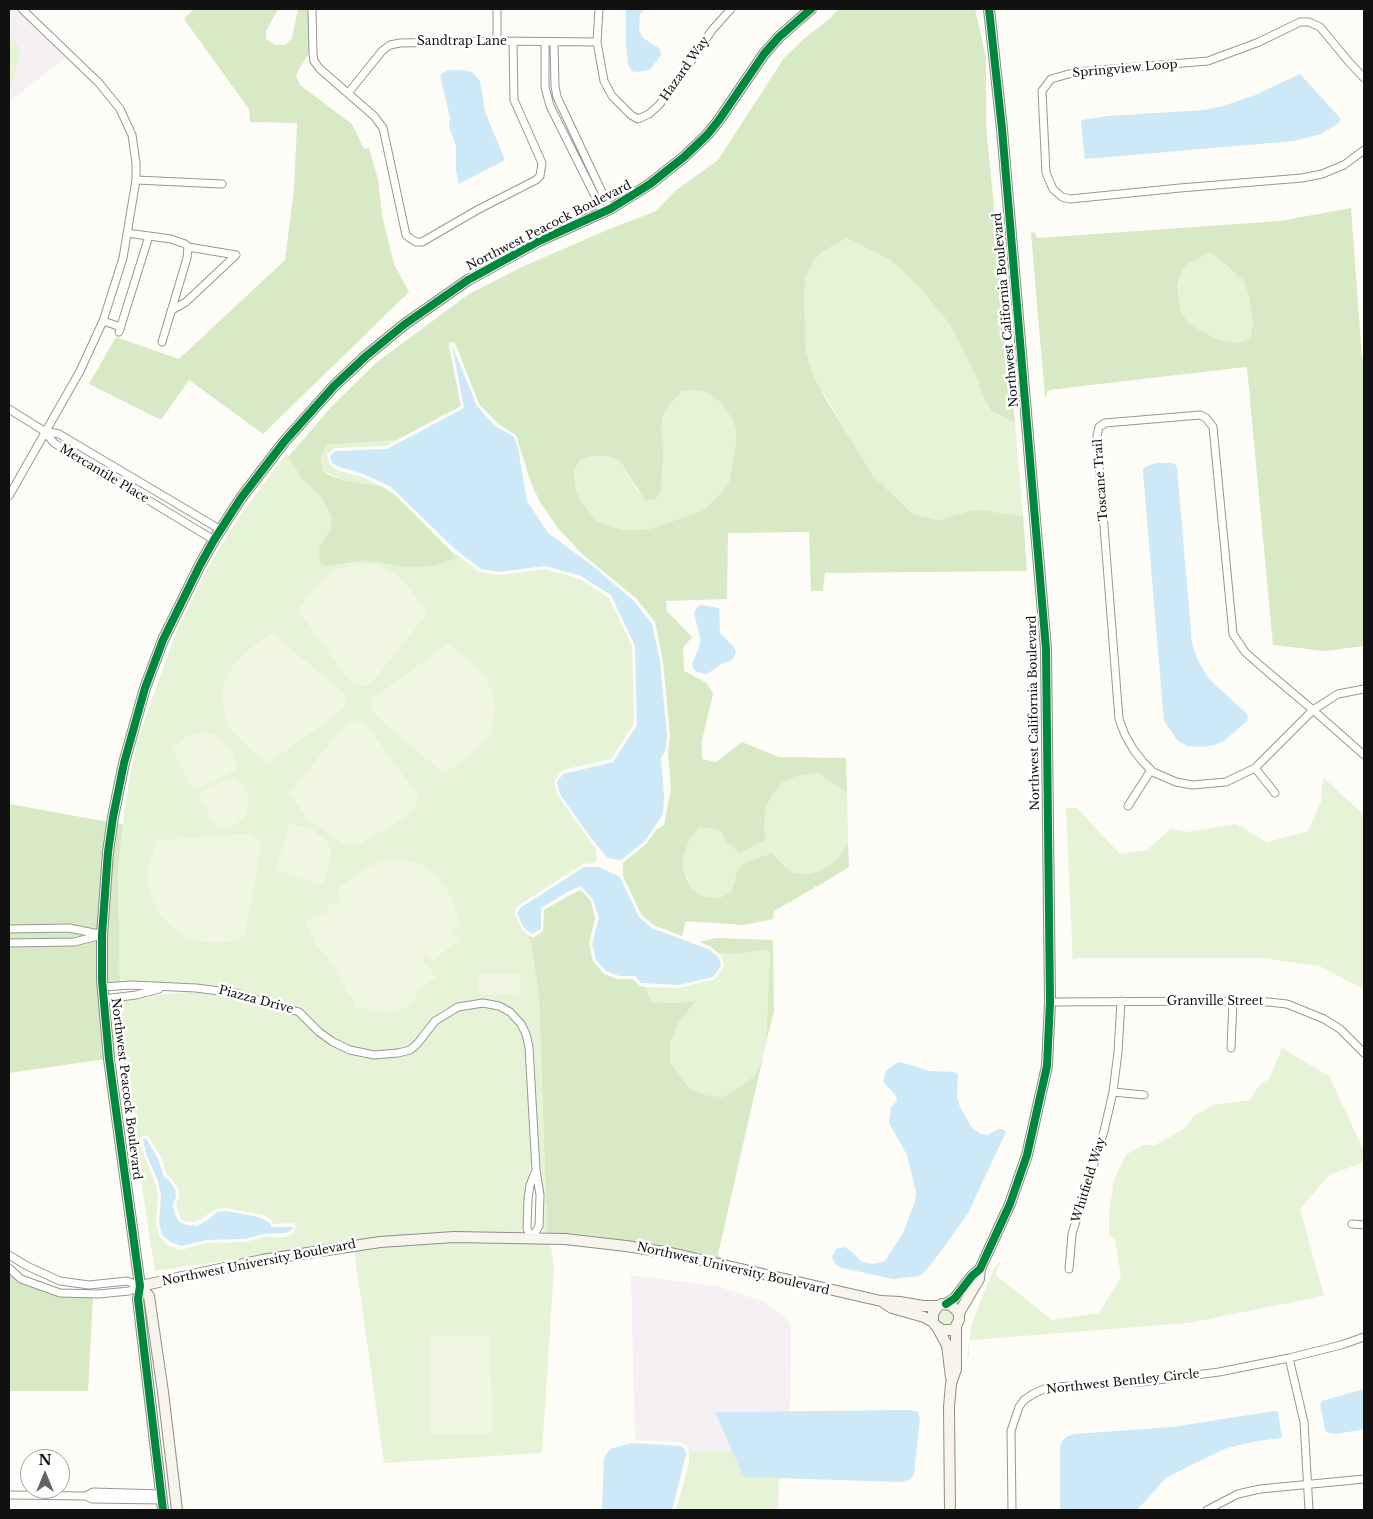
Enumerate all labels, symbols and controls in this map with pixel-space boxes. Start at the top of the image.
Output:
street label: Hazard Way [657,34,713,104]
street label: Sandtrap Lane [417,35,507,49]
street label: Springview Loop [1072,57,1178,81]
street label: Northwest Peacock Boulevard [464,178,634,274]
street label: Northwest California Boulevard [990,212,1022,408]
street label: Toscane Trail [1091,438,1111,522]
street label: Mercantile Place [57,442,151,506]
street label: Northwest California Boulevard [1025,615,1043,811]
street label: Piazza Drive [217,983,295,1017]
street label: Granville Street [1167,995,1263,1009]
street label: Northwest Peacock Boulevard [108,997,144,1181]
street label: Whitfield Way [1069,1136,1109,1224]
street label: Northwest University Boulevard [161,1237,357,1289]
street label: Northwest University Boulevard [635,1240,831,1298]
street label: Northwest Bentley Circle [1046,1367,1200,1397]
north arrow [20,1449,70,1499]
text: N [38,1451,52,1469]

